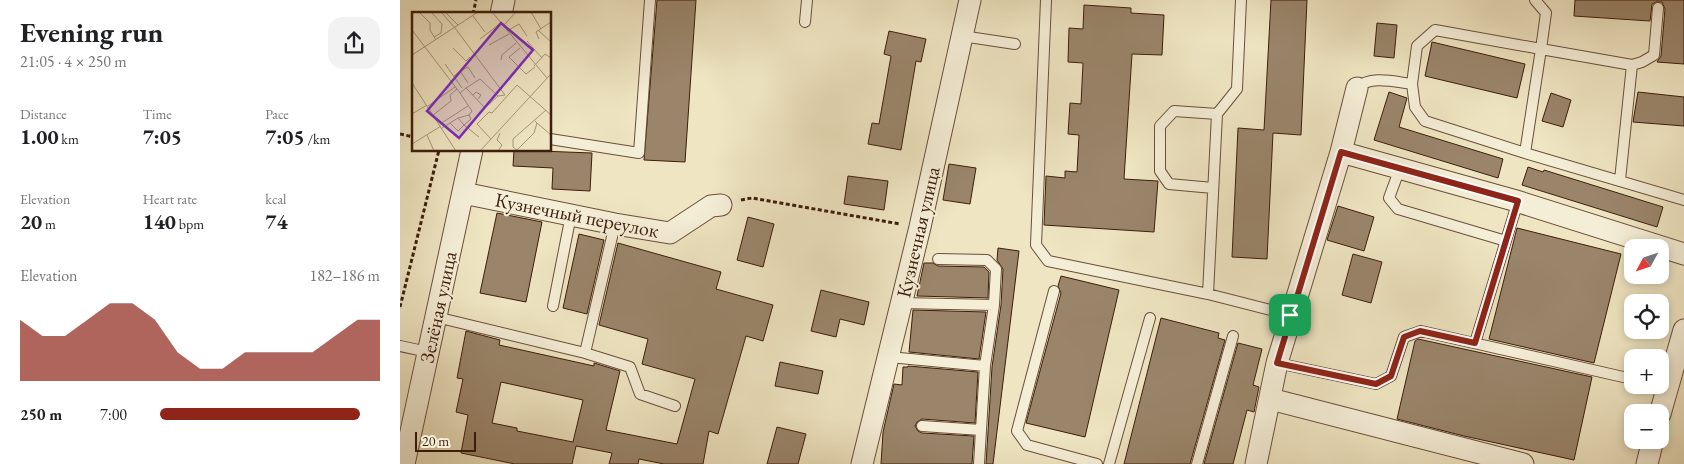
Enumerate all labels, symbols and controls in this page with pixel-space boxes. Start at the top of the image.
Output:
inset map [412,12,551,151]
text: Evening run [20,14,163,50]
button: share [328,17,380,69]
text: 21:05 · 4 × 250 m [20,51,127,72]
text: Distance [20,105,67,123]
text: Time [143,105,172,123]
text: Pace [265,105,289,123]
text: 1.00 [20,123,59,150]
text: 7:05 [143,123,182,150]
text: 7:05 [265,123,305,150]
text: km [59,130,79,148]
text: /km [305,130,330,148]
street label: Кузнечная улица [890,164,946,300]
street label: Кузнечный переулок [493,186,662,244]
text: Elevation [20,190,70,208]
text: Heart rate [143,190,197,208]
text: kcal [265,190,286,208]
text: 20 [20,208,42,235]
text: 140 [143,208,176,235]
text: 74 [265,208,288,235]
text: m [42,215,56,233]
text: bpm [176,215,204,233]
north arrow [1624,239,1669,284]
map controls [1624,239,1669,449]
street label: Зелёная улица [413,249,463,365]
text: Elevation [20,265,78,286]
text: 182–186 m [309,265,380,286]
pin [1269,294,1311,336]
button: locate [1624,294,1669,339]
icon: arrive [1276,301,1304,329]
button: + [1624,349,1669,394]
text: 250 m [20,404,62,425]
text: 7:00 [100,404,127,425]
button: − [1624,404,1669,449]
scale bar [415,429,476,452]
text: 20 m [422,432,449,450]

